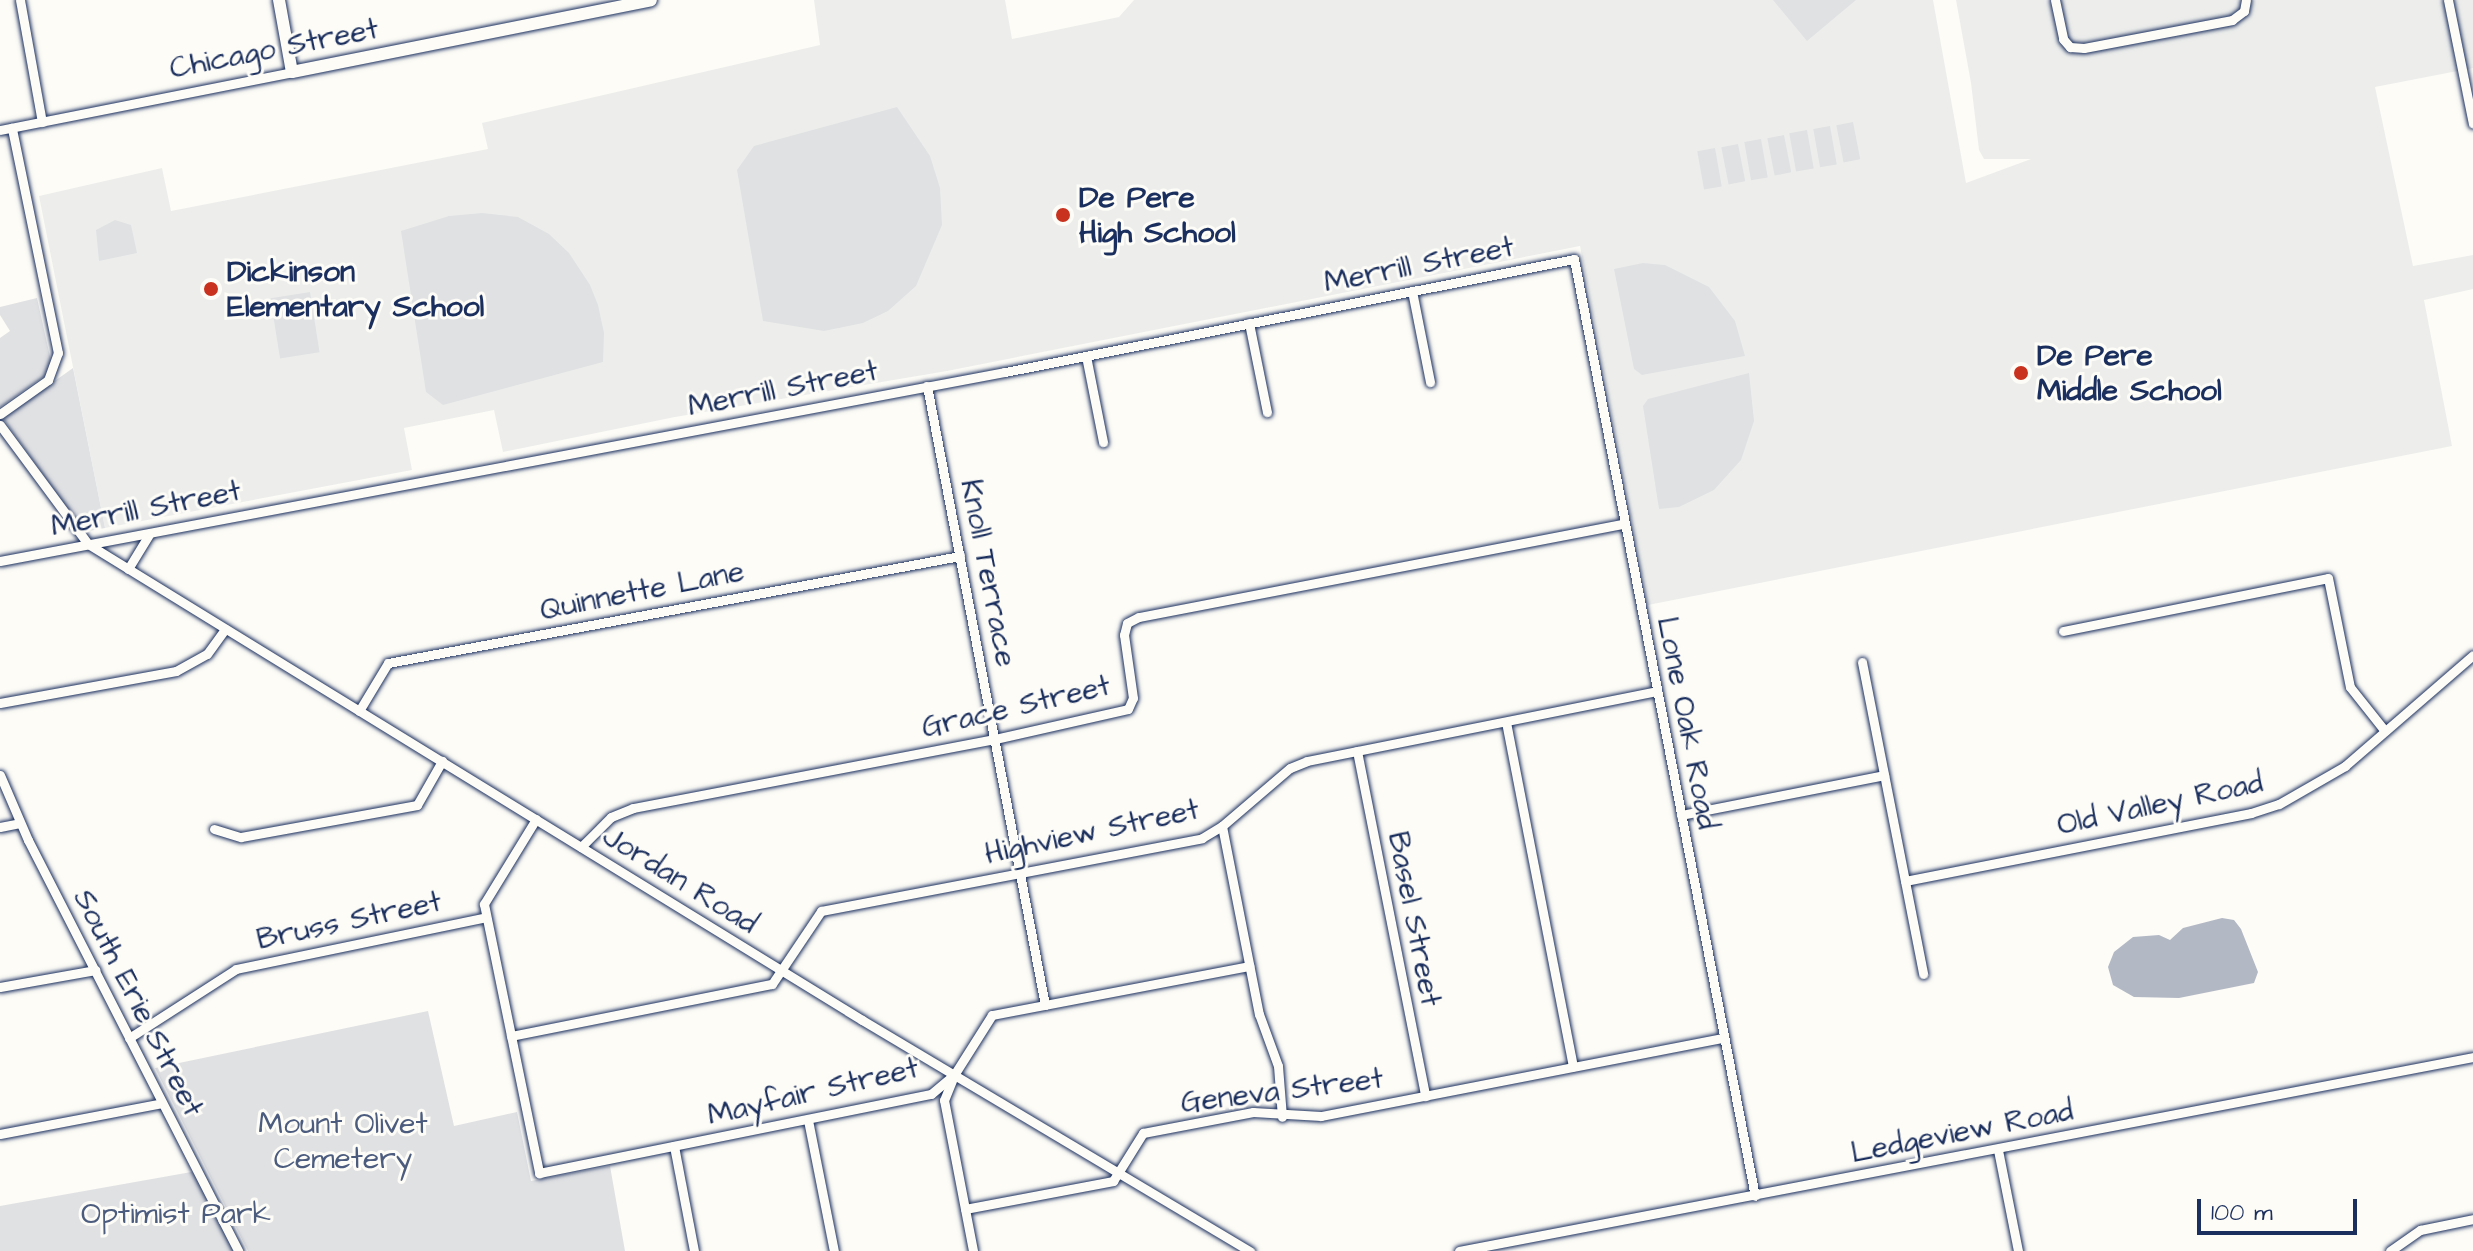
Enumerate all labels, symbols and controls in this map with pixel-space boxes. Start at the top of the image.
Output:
street label: Chicago Street [167,11,381,87]
place label: De Pere High School [1079,180,1236,250]
marker: De Pere High School [1054,206,1072,224]
street label: Merrill Street [1321,229,1517,301]
place label: Dickinson Elementary School [227,254,484,324]
marker: Dickinson Elementary School [202,280,220,298]
place label: De Pere Middle School [2037,338,2222,408]
street label: Merrill Street [685,353,881,425]
marker: De Pere Middle School [2012,364,2030,382]
street label: Merrill Street [48,473,244,545]
street label: Knoll Terrace [952,476,1024,670]
street label: Quinnette Lane [537,554,747,628]
street label: Lone Oak Road [1649,614,1725,832]
street label: Grace Street [918,668,1114,746]
street label: Old Valley Road [2054,765,2266,843]
street label: Highview Street [982,792,1202,872]
street label: Jordan Road [596,818,764,942]
street label: Basel Street [1379,829,1449,1009]
street label: South Erie Street [65,883,211,1123]
street label: Bruss Street [253,884,445,958]
street label: Mayfair Street [704,1050,922,1134]
street label: Geneva Street [1179,1061,1385,1121]
street label: Ledgeview Road [1848,1093,2076,1171]
park label: Mount Olivet Cemetery [258,1106,428,1176]
scale bar [2201,1183,2361,1233]
park label: Optimist Park [81,1196,271,1232]
text: 100 m [2211,1196,2273,1230]

